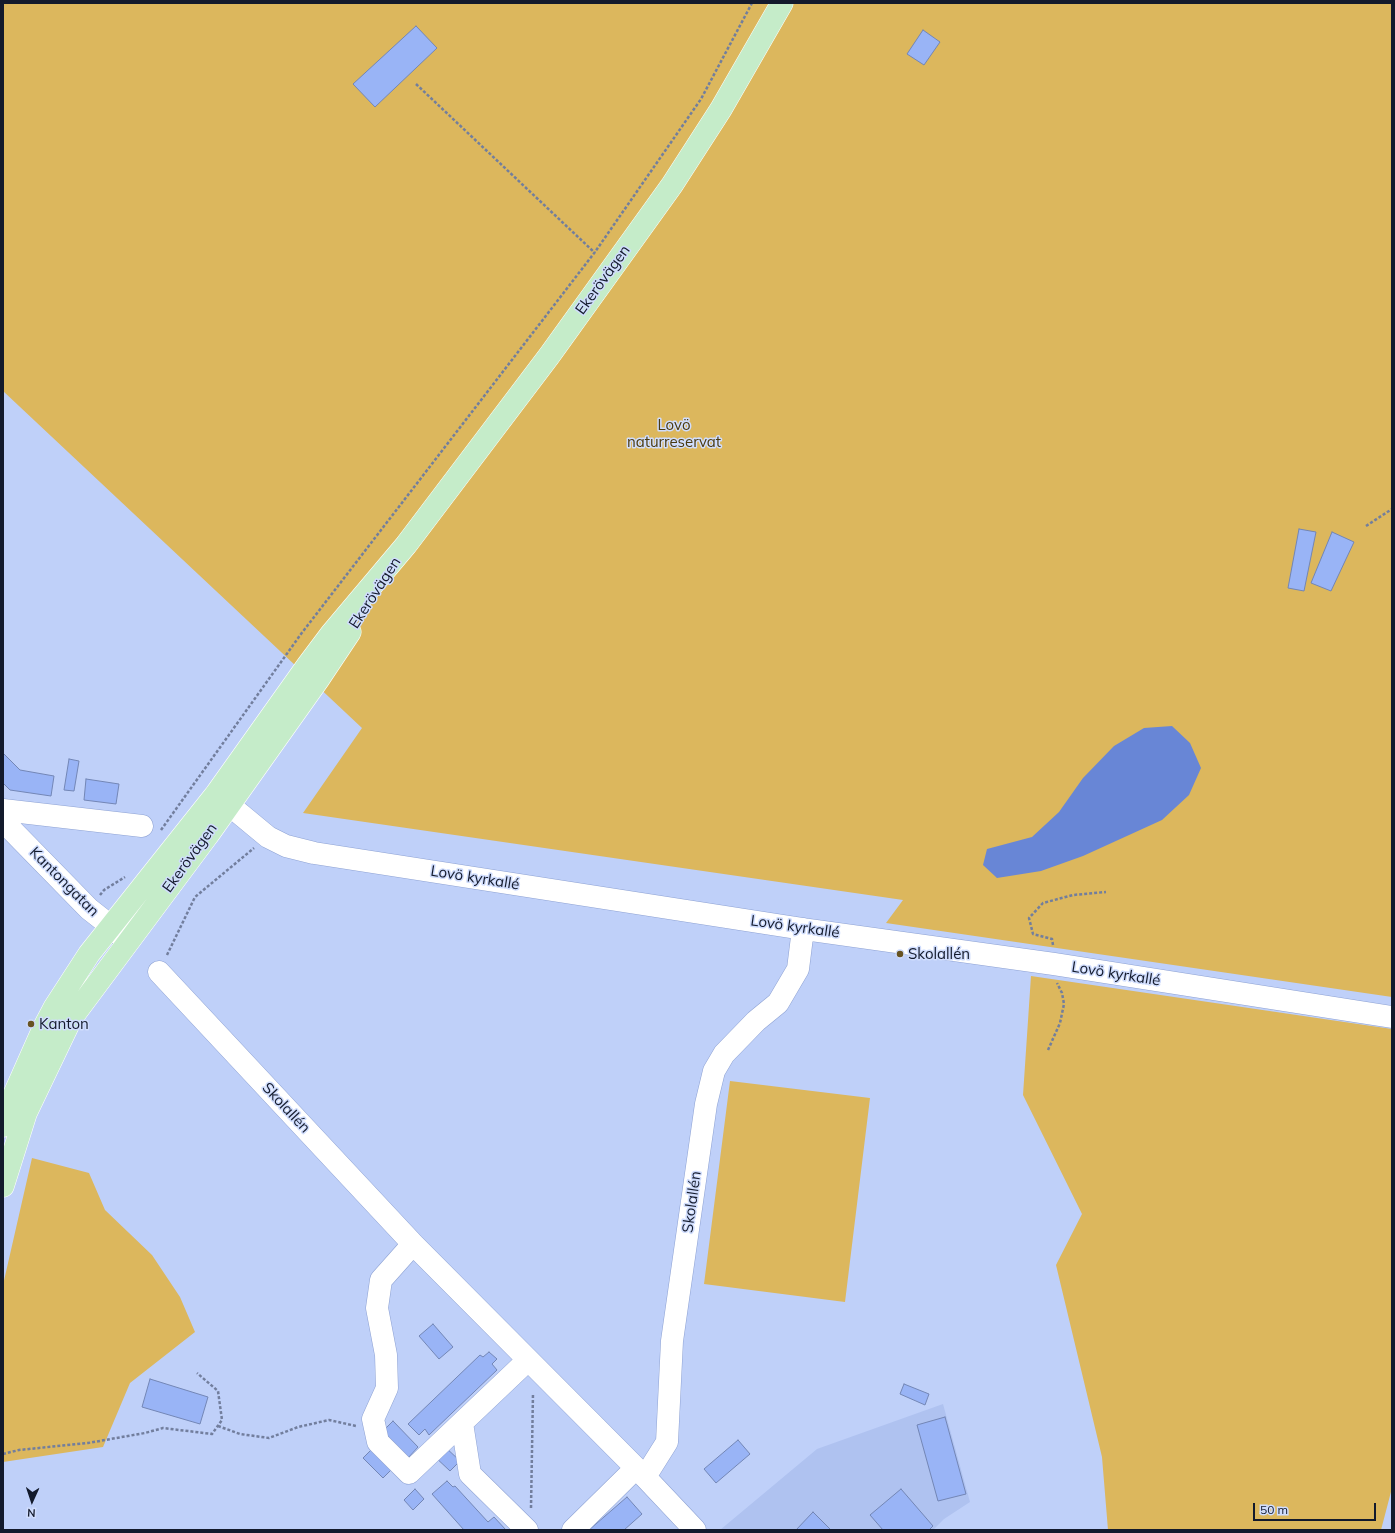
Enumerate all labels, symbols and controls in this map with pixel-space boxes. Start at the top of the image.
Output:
street label: Ekerövägen [572,242,634,318]
park label: Lovö naturreservat [627,416,721,451]
street label: Ekerövägen [345,554,405,632]
street label: Ekerövägen [159,820,221,896]
street label: Kantongatan [25,843,103,921]
street label: Lovö kyrkallé [429,862,521,894]
street label: Lovö kyrkallé [749,912,841,942]
place label: Skolallén [908,945,970,963]
marker: Skolallén [895,949,905,959]
street label: Lovö kyrkallé [1070,958,1162,990]
place label: Kanton [39,1015,89,1033]
marker: Kanton [26,1019,36,1029]
street label: Skolallén [258,1079,314,1137]
street label: Skolallén [679,1170,705,1234]
north arrow [12,1481,52,1521]
scale bar [1255,1495,1378,1521]
text: 50 m [1260,1502,1288,1517]
text: N [27,1506,36,1520]

